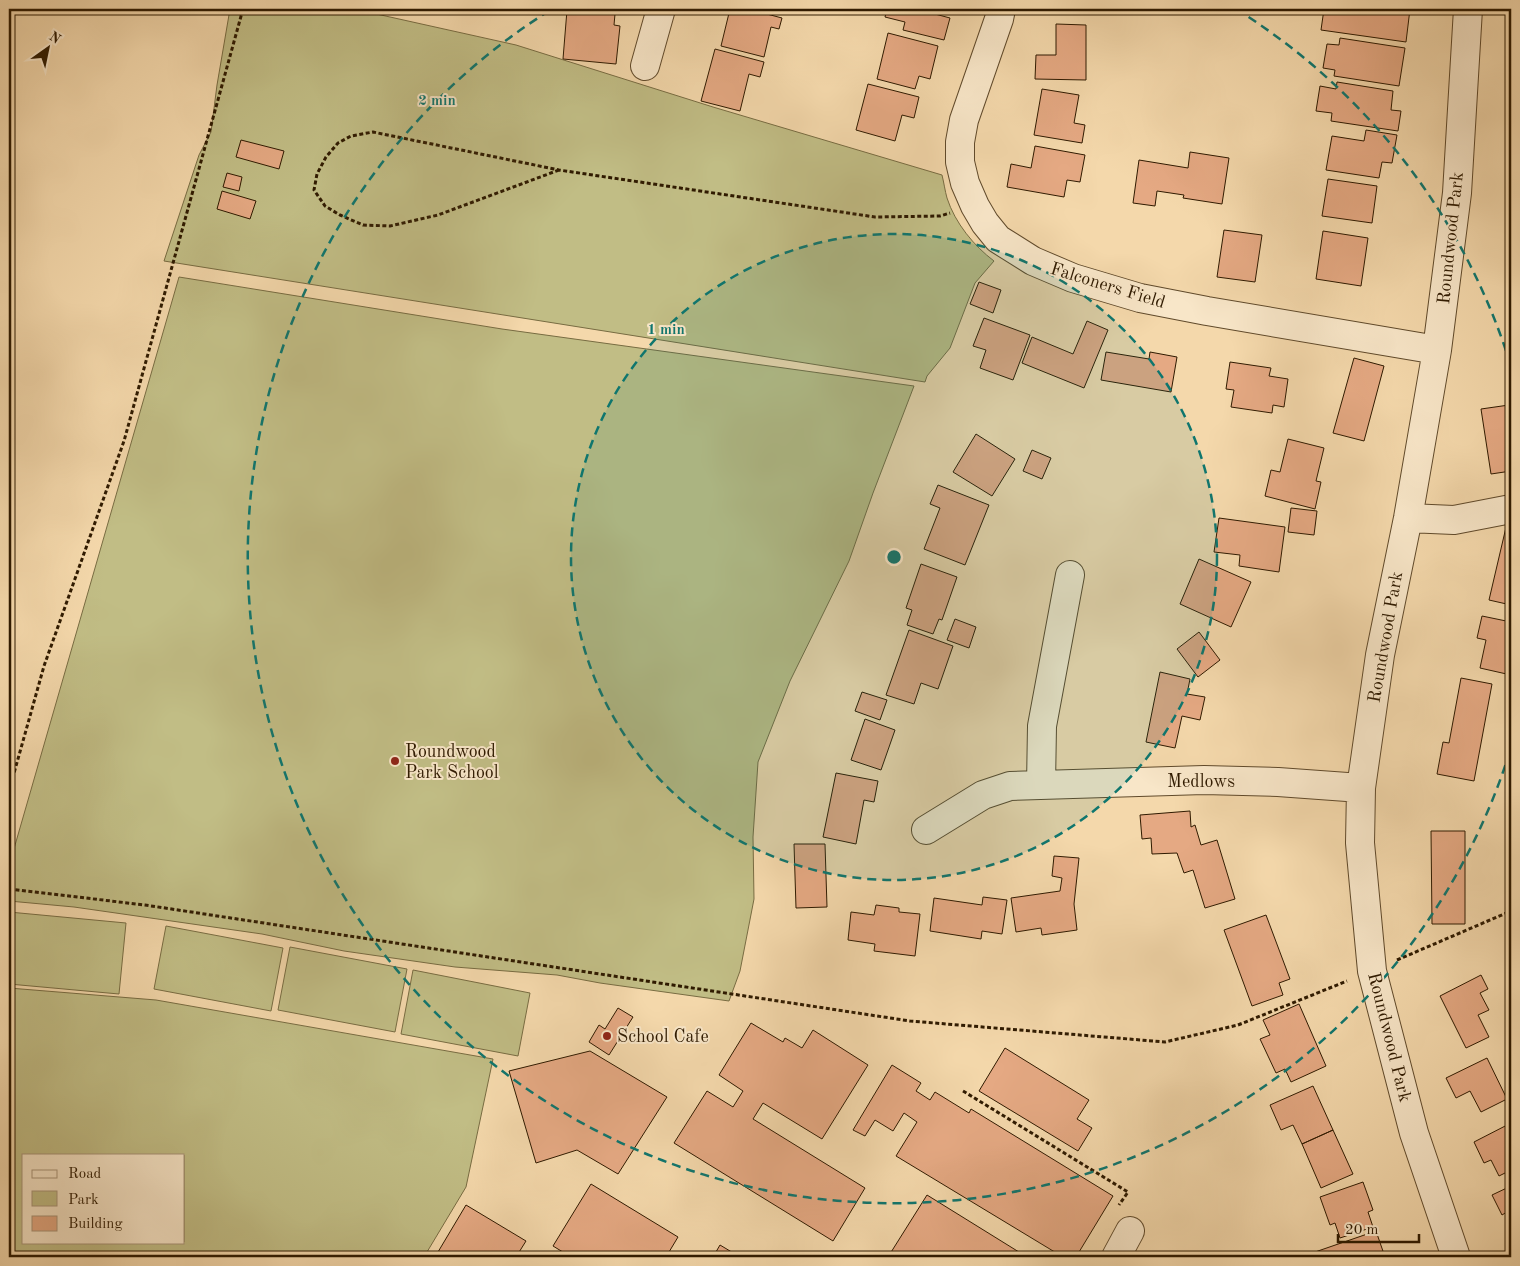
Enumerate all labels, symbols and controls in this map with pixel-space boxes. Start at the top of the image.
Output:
north arrow [22,22,72,72]
text: N [46,29,63,47]
text: 2 min [418,94,456,109]
street label: Roundwood Park [1435,171,1467,305]
street label: Falconers Field [1048,260,1167,312]
text: 1 min [647,323,685,338]
centre of rings [885,548,903,566]
street label: Roundwood Park [1366,570,1406,704]
place label: Roundwood Park School [405,743,499,782]
marker: Roundwood Park School [389,755,401,767]
street label: Medlows [1167,773,1235,791]
street label: Roundwood Park [1364,971,1414,1104]
place label: School Cafe [617,1028,709,1046]
marker: School Cafe [601,1030,613,1042]
legend [22,1154,185,1244]
text: Road [68,1167,102,1182]
text: Park [68,1193,99,1208]
scale bar [1338,1211,1419,1243]
text: Building [68,1217,123,1232]
text: 20 m [1345,1223,1379,1238]

